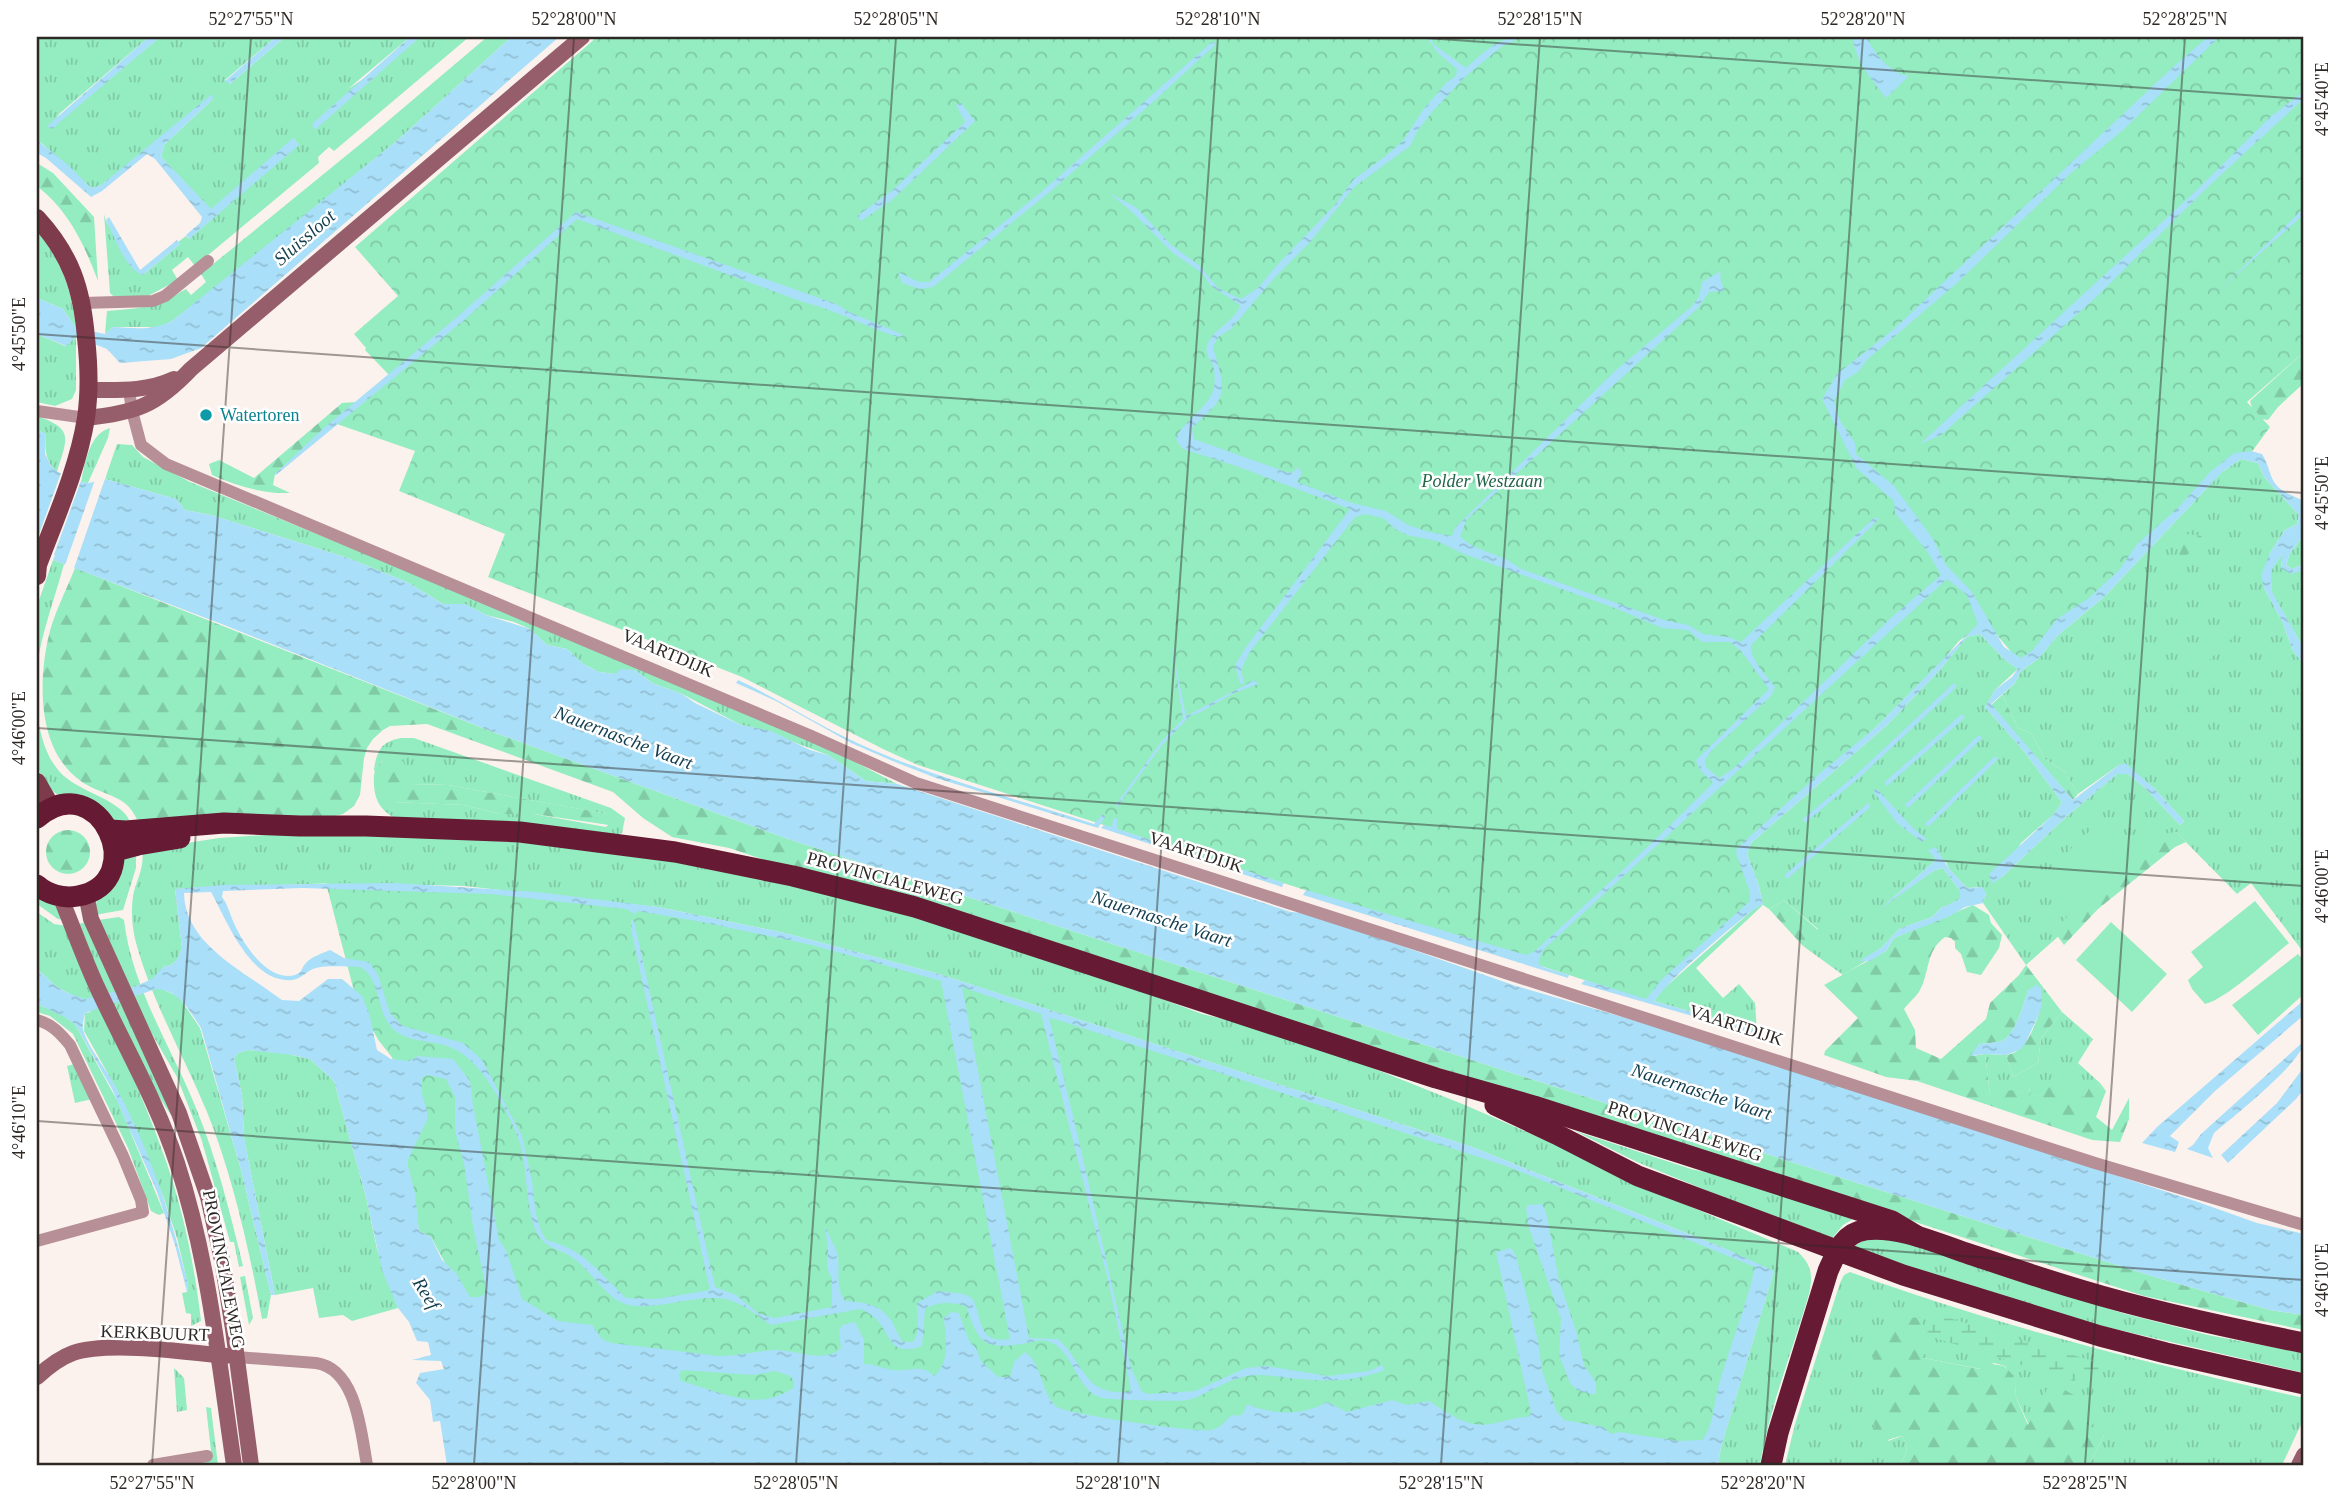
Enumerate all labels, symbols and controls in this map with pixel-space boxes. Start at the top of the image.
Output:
text: 52°27'55"N [209,9,293,29]
text: 52°28'00"N [532,9,616,29]
text: 52°28'05"N [854,9,938,29]
text: 52°28'10"N [1176,9,1260,29]
text: 52°28'15"N [1498,9,1582,29]
text: 52°28'20"N [1821,9,1905,29]
text: 52°28'25"N [2143,9,2227,29]
text: 4°45'40"E [2312,62,2332,136]
water label: Sluissloot [270,205,340,270]
text: 4°45'50"E [9,297,29,371]
place label: Watertoren [220,405,300,425]
marker: Watertoren [198,407,214,423]
text: 4°45'50"E [2312,456,2332,530]
park label: Polder Westzaan [1421,471,1542,491]
street label: VAARTDIJK [619,625,717,681]
text: 4°46'00"E [9,691,29,765]
water label: Nauernasche Vaart [551,701,696,774]
street label: VAARTDIJK [1147,827,1245,877]
street label: PROVINCIALEWEG [805,848,965,908]
text: 4°46'00"E [2312,849,2332,923]
water label: Nauernasche Vaart [1088,886,1235,951]
street label: VAARTDIJK [1687,1000,1785,1050]
water label: Nauernasche Vaart [1628,1059,1775,1124]
text: 4°46'10"E [9,1085,29,1159]
street label: PROVINCIALEWEG [1605,1097,1765,1165]
street label: PROVINCIALEWEG [199,1188,249,1350]
text: 4°46'10"E [2312,1243,2332,1317]
water label: Reef [408,1273,446,1315]
street label: KERKBUURT [100,1321,210,1345]
text: 52°27'55"N [110,1473,194,1493]
text: 52°28'00"N [432,1473,516,1493]
text: 52°28'05"N [754,1473,838,1493]
text: 52°28'10"N [1076,1473,1160,1493]
text: 52°28'15"N [1399,1473,1483,1493]
text: 52°28'20"N [1721,1473,1805,1493]
text: 52°28'25"N [2043,1473,2127,1493]

